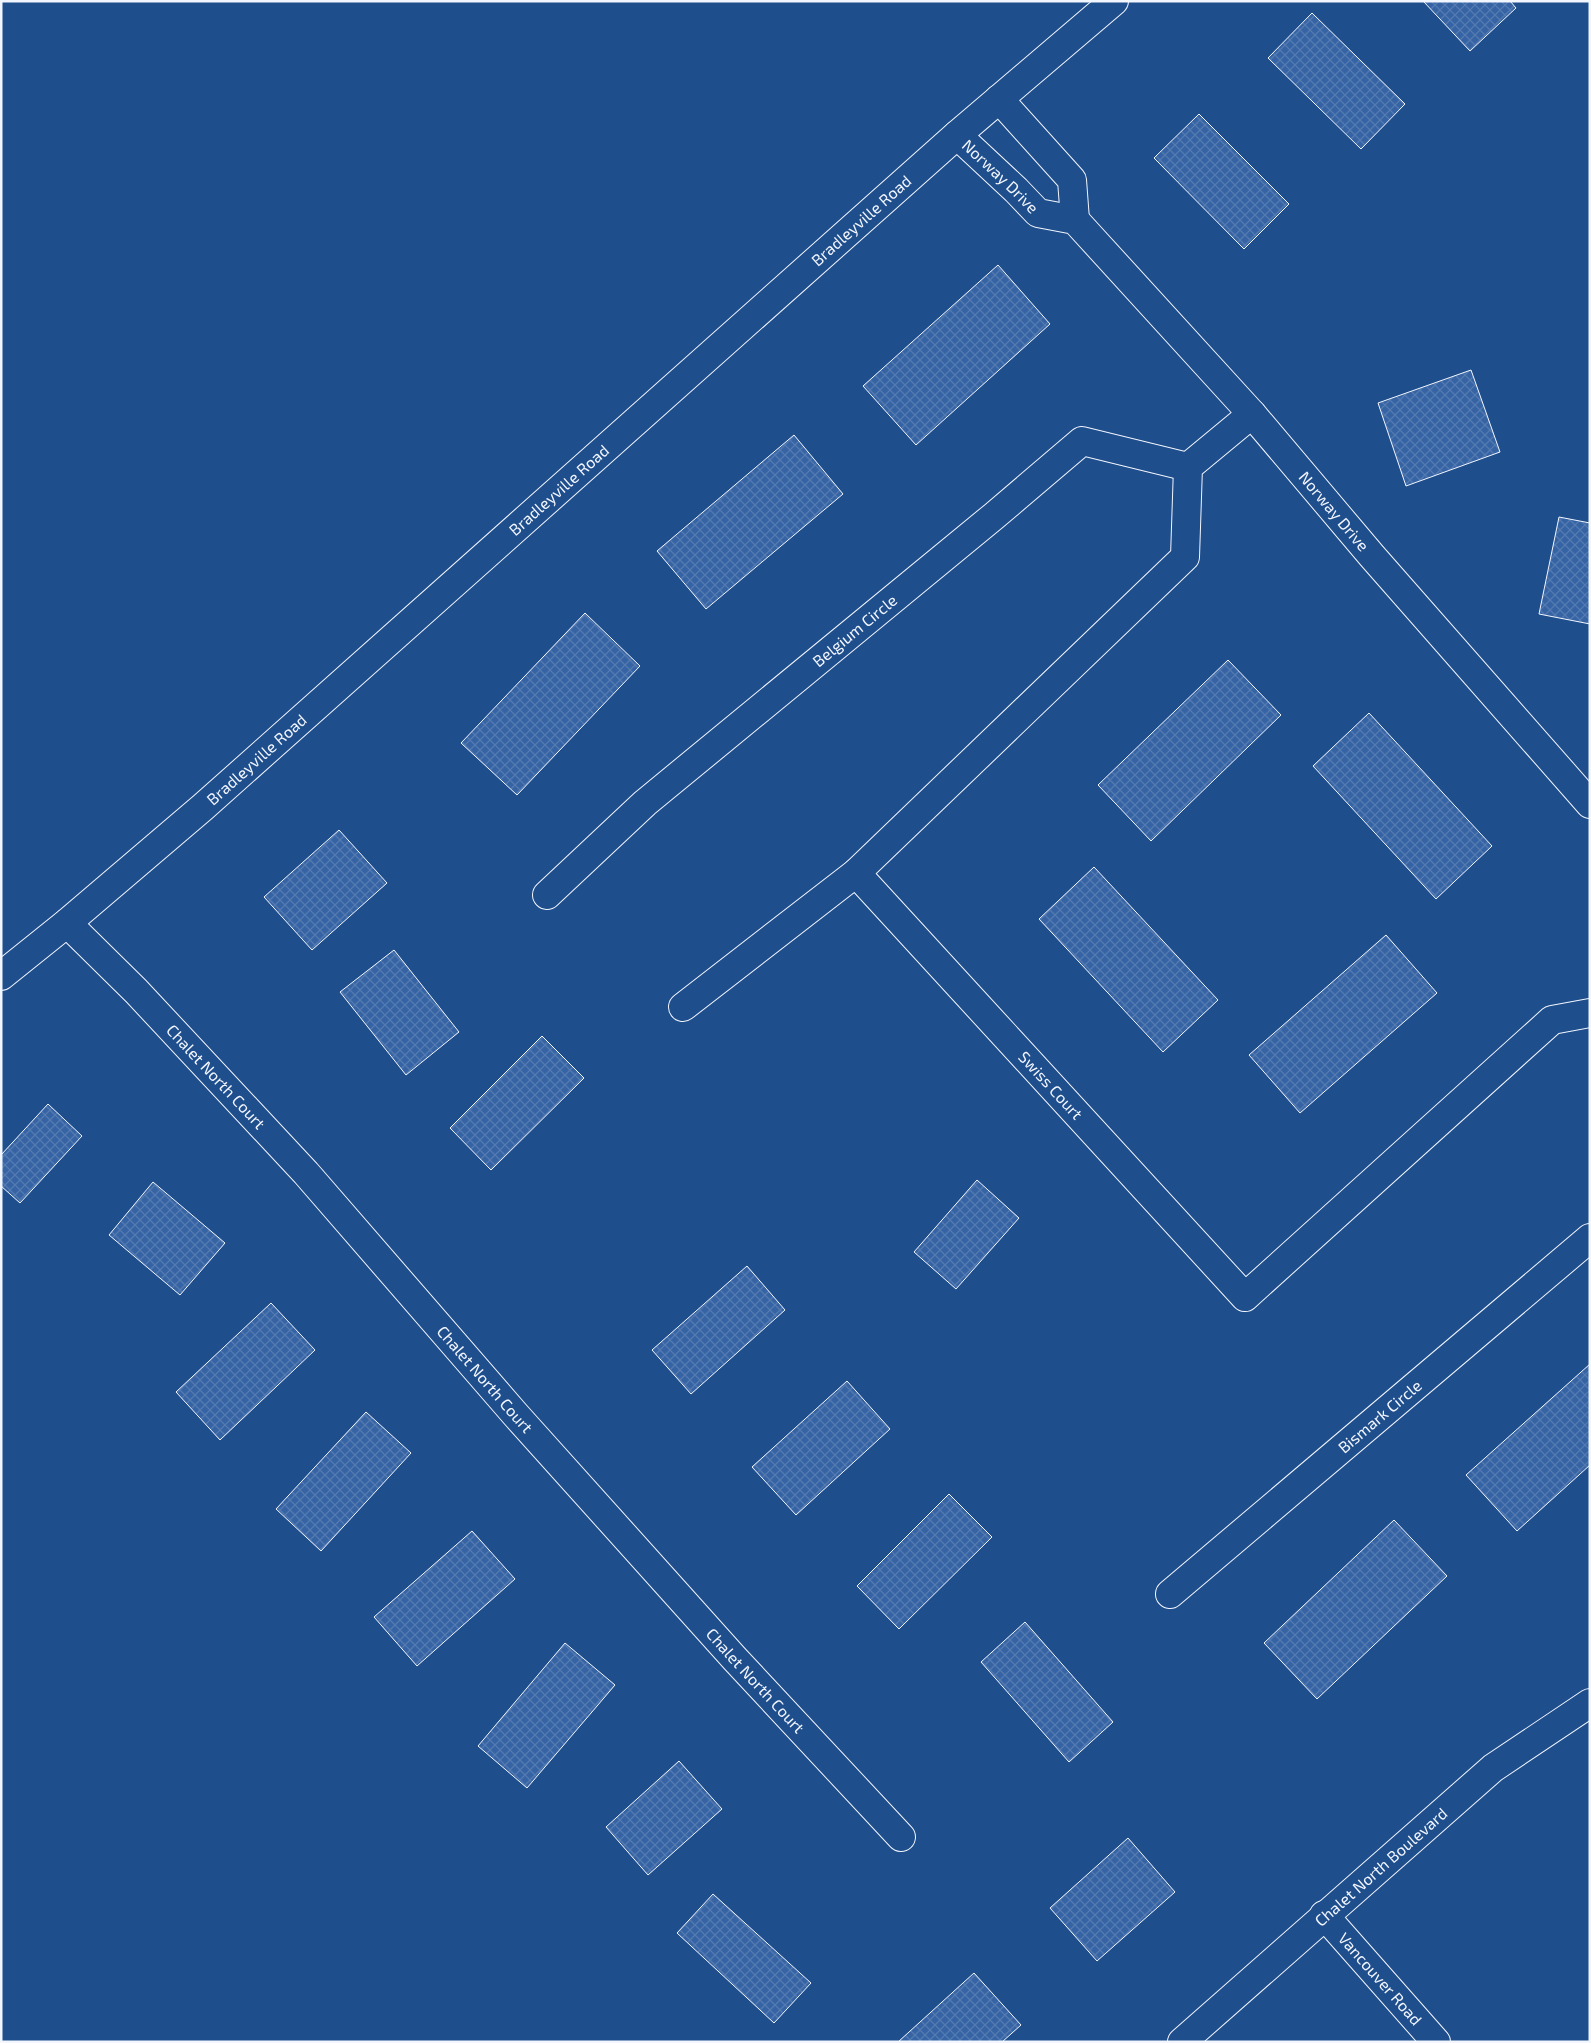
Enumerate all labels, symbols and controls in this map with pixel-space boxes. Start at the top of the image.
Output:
street label: Norway Drive [959,135,1043,217]
street label: Bradleyville Road [807,171,915,269]
street label: Bradleyville Road [505,440,612,539]
street label: Norway Drive [1295,467,1374,555]
street label: Belgium Circle [808,590,900,670]
street label: Bradleyville Road [202,710,310,808]
street label: Chalet North Court [163,1020,270,1132]
street label: Swiss Court [1015,1047,1087,1123]
street label: Chalet North Court [434,1321,537,1436]
street label: Bismark Circle [1334,1375,1425,1456]
street label: Chalet North Court [703,1624,809,1737]
street label: Chalet North Boulevard [1310,1803,1451,1930]
street label: Vancouver Road [1335,1928,1426,2029]

